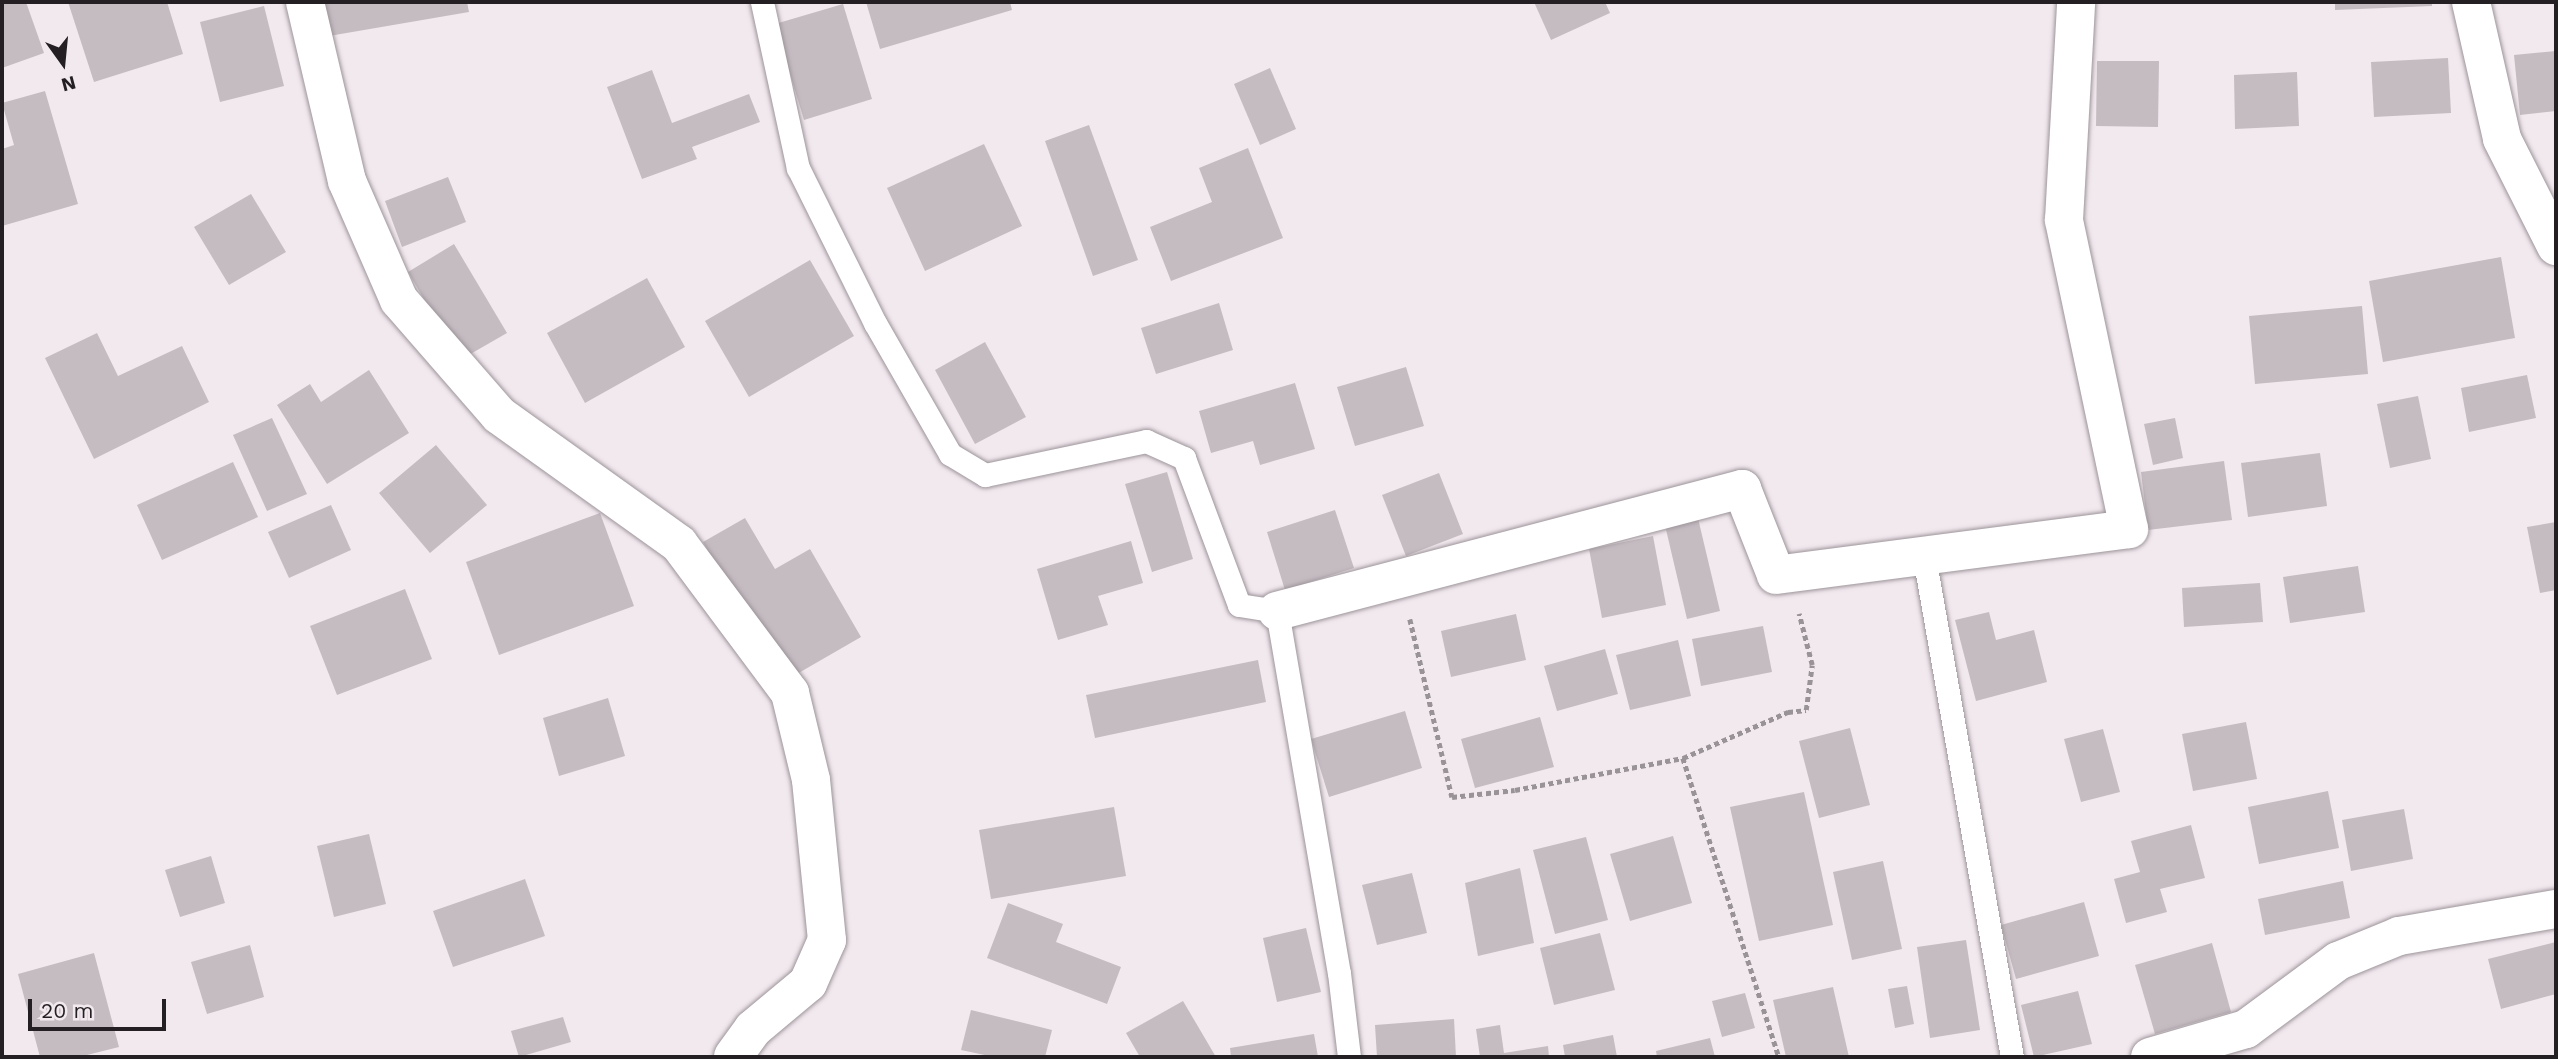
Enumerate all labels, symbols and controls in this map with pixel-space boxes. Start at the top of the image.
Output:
north arrow [28,28,98,98]
text: N [59,71,78,97]
scale bar [32,986,170,1030]
text: 20 m [41,998,93,1023]

